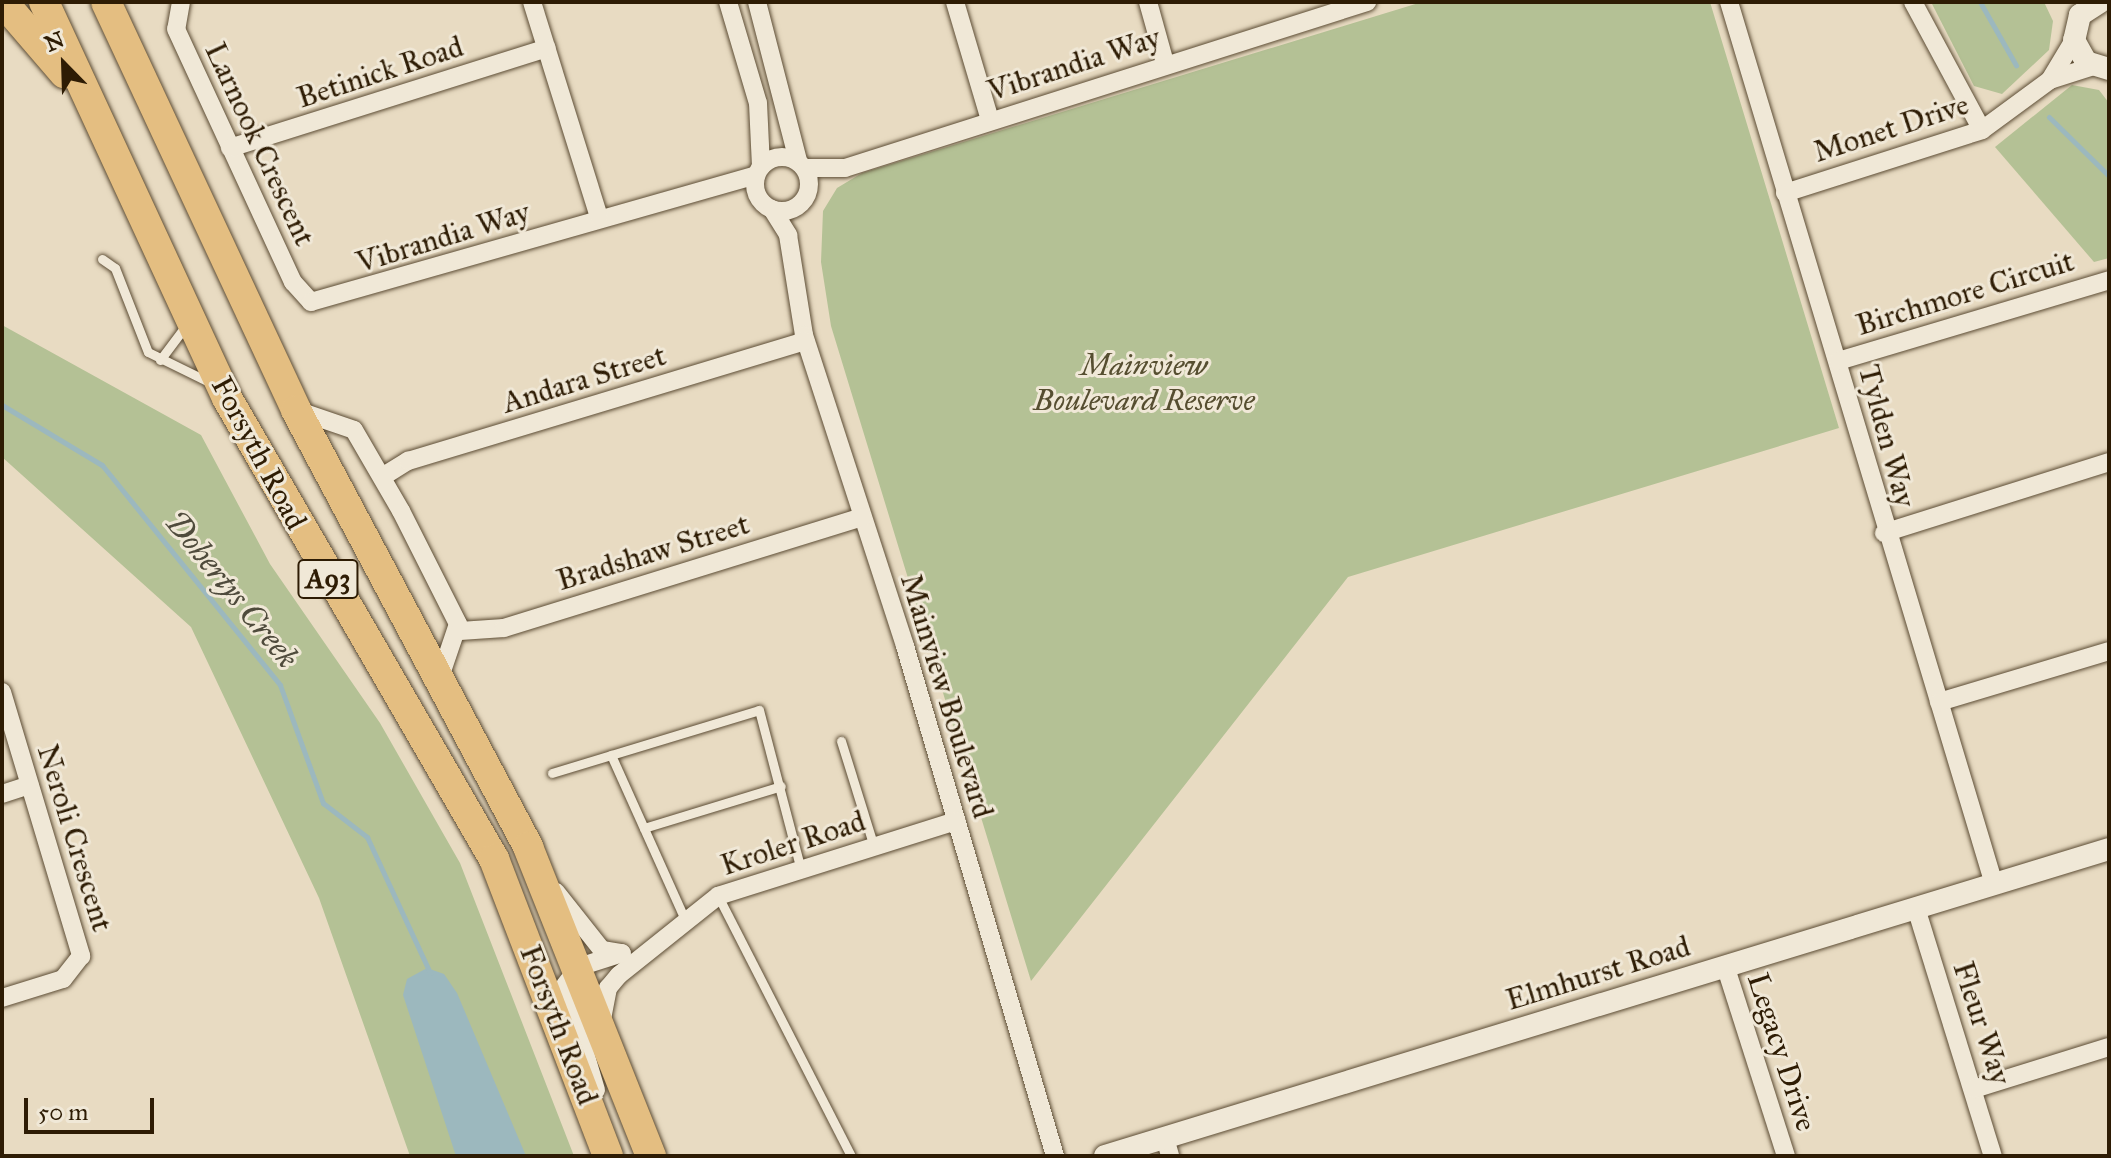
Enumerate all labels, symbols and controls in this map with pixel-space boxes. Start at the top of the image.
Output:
street label: Vibrandia Way [983,19,1165,109]
north arrow [24,24,104,104]
text: N [41,25,68,58]
street label: Betinick Road [292,28,468,116]
street label: Larnook Crescent [197,37,323,251]
street label: Monet Drive [1809,86,1973,170]
street label: Vibrandia Way [352,194,534,280]
street label: Birchmore Circuit [1852,243,2078,343]
street label: Andara Street [498,337,670,421]
park label: Mainview Boulevard Reserve [1033,347,1255,418]
street label: Tylden Way [1851,361,1923,511]
street label: Forsyth Road [204,370,314,536]
water label: Dohertys Creek [156,504,306,676]
street label: Bradshaw Street [552,506,754,598]
road number: A93 [296,555,360,603]
street label: Mainview Boulevard [893,569,1001,823]
street label: Neroli Crescent [30,740,120,936]
street label: Kroler Road [716,803,870,883]
street label: Elmhurst Road [1502,928,1694,1018]
street label: Forsyth Road [512,940,606,1110]
street label: Fleur Way [1945,957,2019,1089]
street label: Legacy Drive [1740,969,1824,1135]
scale bar [28,1082,158,1132]
text: 50 m [38,1097,88,1127]

